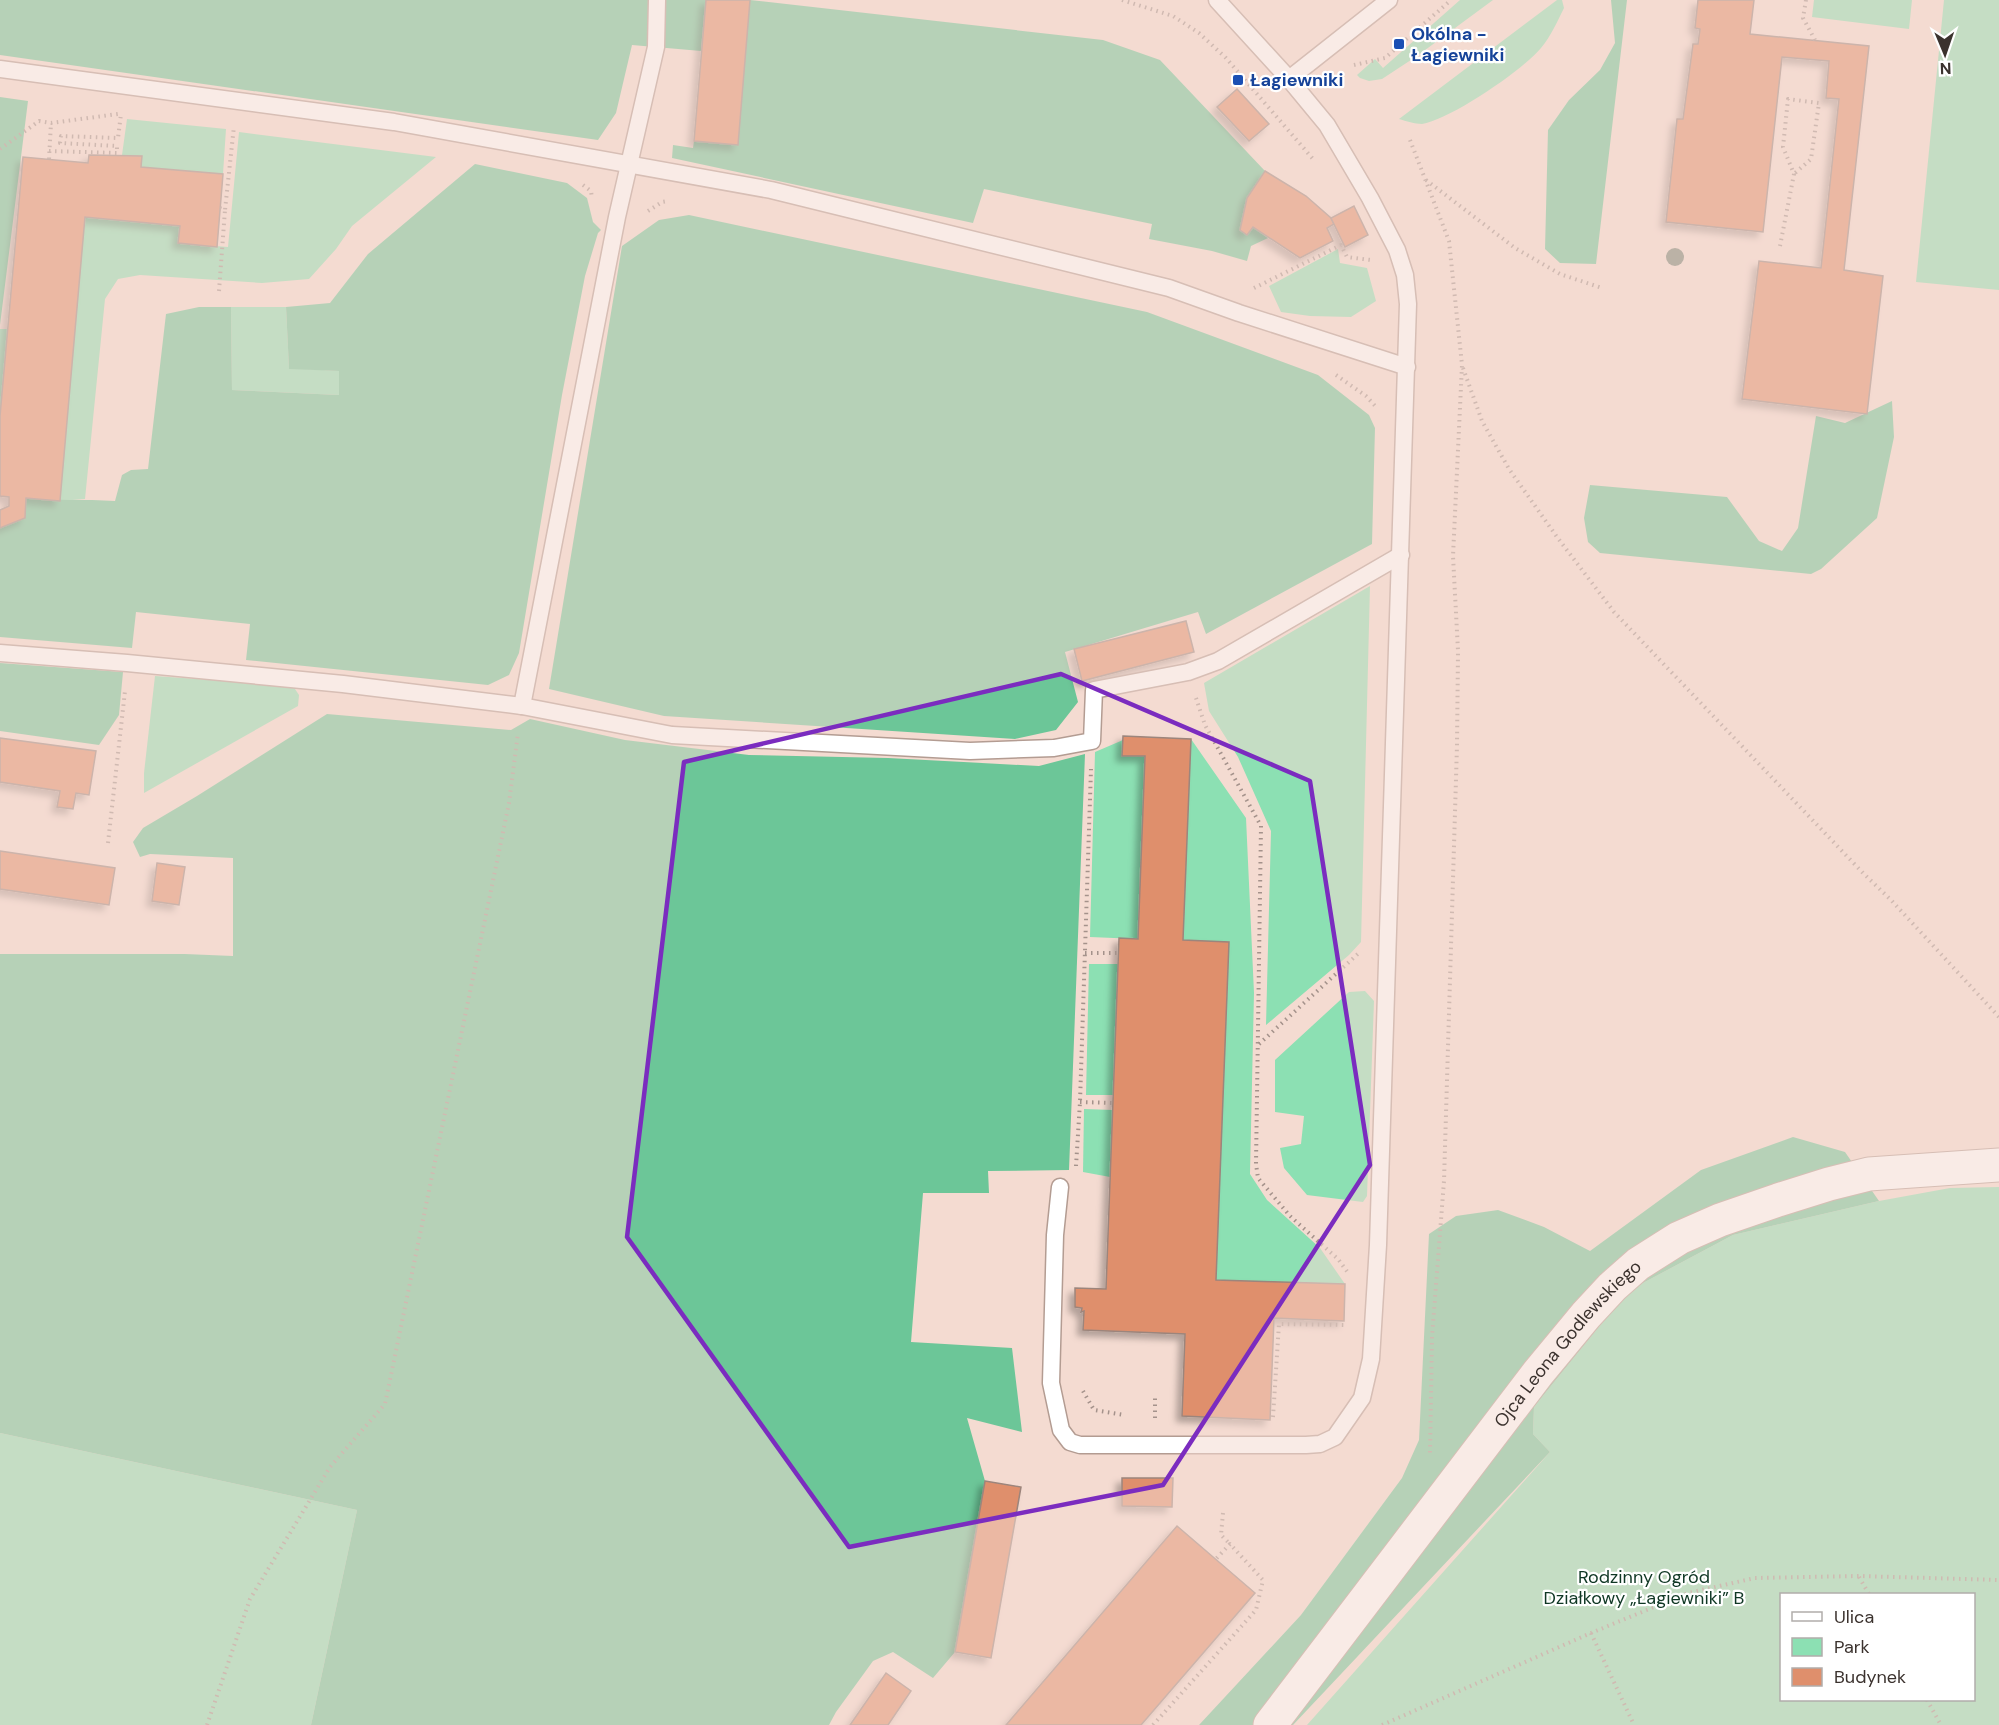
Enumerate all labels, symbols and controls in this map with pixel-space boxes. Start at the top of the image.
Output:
place label: Okólna - Łagiewniki [1411,22,1504,67]
north arrow [1915,24,1975,84]
marker: Okólna - Łagiewniki [1392,37,1406,51]
text: N [1939,58,1952,79]
place label: Łagiewniki [1250,68,1343,92]
marker: Łagiewniki [1231,73,1245,87]
street label: Ojca Leona Godlewskiego [1489,1255,1646,1432]
park label: Rodzinny Ogród Działkowy „Łagiewniki” B [1544,1565,1745,1610]
legend [1780,1593,1975,1701]
text: Ulica [1834,1605,1874,1629]
text: Park [1834,1635,1870,1659]
text: Budynek [1834,1665,1906,1689]

